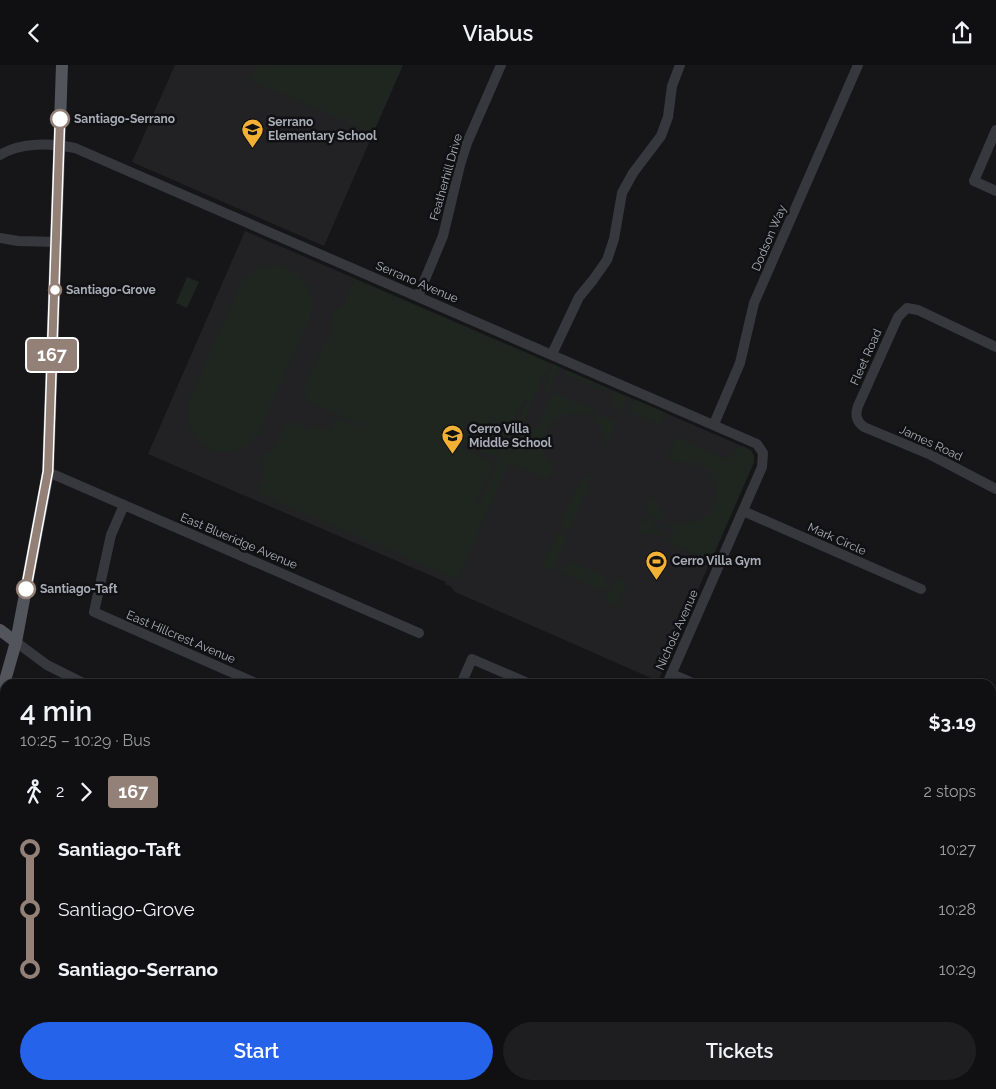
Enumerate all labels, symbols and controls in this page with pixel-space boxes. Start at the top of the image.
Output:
icon: back [20,19,48,47]
icon: share [948,19,976,47]
text: Viabus [463,20,533,46]
marker: Santiago-Serrano [50,109,70,129]
place label: Santiago-Serrano [74,112,175,126]
place label: Serrano Elementary School [268,115,377,143]
school or university icon: Serrano Elementary School [240,117,264,148]
street label: Featherhill Drive [427,132,465,222]
street label: Dodson Way [749,202,789,273]
street label: Serrano Avenue [374,258,460,306]
marker: Santiago-Grove [48,283,62,297]
place label: Santiago-Grove [66,283,156,297]
street label: Fleet Road [847,327,885,387]
line badge: 167 [23,339,81,371]
text: 167 [37,344,67,365]
place label: Cerro Villa Middle School [469,422,552,450]
street label: James Road [897,422,965,464]
school or university icon: Cerro Villa Middle School [441,424,465,455]
street label: East Blueridge Avenue [178,510,300,572]
street label: Mark Circle [806,520,868,558]
sports icon: Cerro Villa Gym [644,549,668,580]
place label: Cerro Villa Gym [672,554,761,568]
marker: Santiago-Taft [16,579,36,599]
place label: Santiago-Taft [40,582,118,596]
street label: Nichols Avenue [653,588,701,672]
street label: East Hillcrest Avenue [124,608,238,666]
text: 4 min [20,695,92,728]
text: $3.19 [929,711,976,733]
text: 10:25 – 10:29 · Bus [20,731,150,750]
icon: walk [20,778,48,806]
icon: forward [72,778,100,806]
text: 167 [118,781,148,802]
text: 2 [56,782,64,801]
text: 2 stops [924,782,976,801]
text: Santiago-Taft [58,838,181,860]
text: 10:27 [939,840,976,859]
text: Santiago-Grove [58,898,195,920]
text: 10:28 [939,900,976,919]
text: Santiago-Serrano [58,958,218,980]
text: 10:29 [939,960,976,979]
button: Start [20,1022,493,1080]
button: Tickets [503,1022,976,1080]

